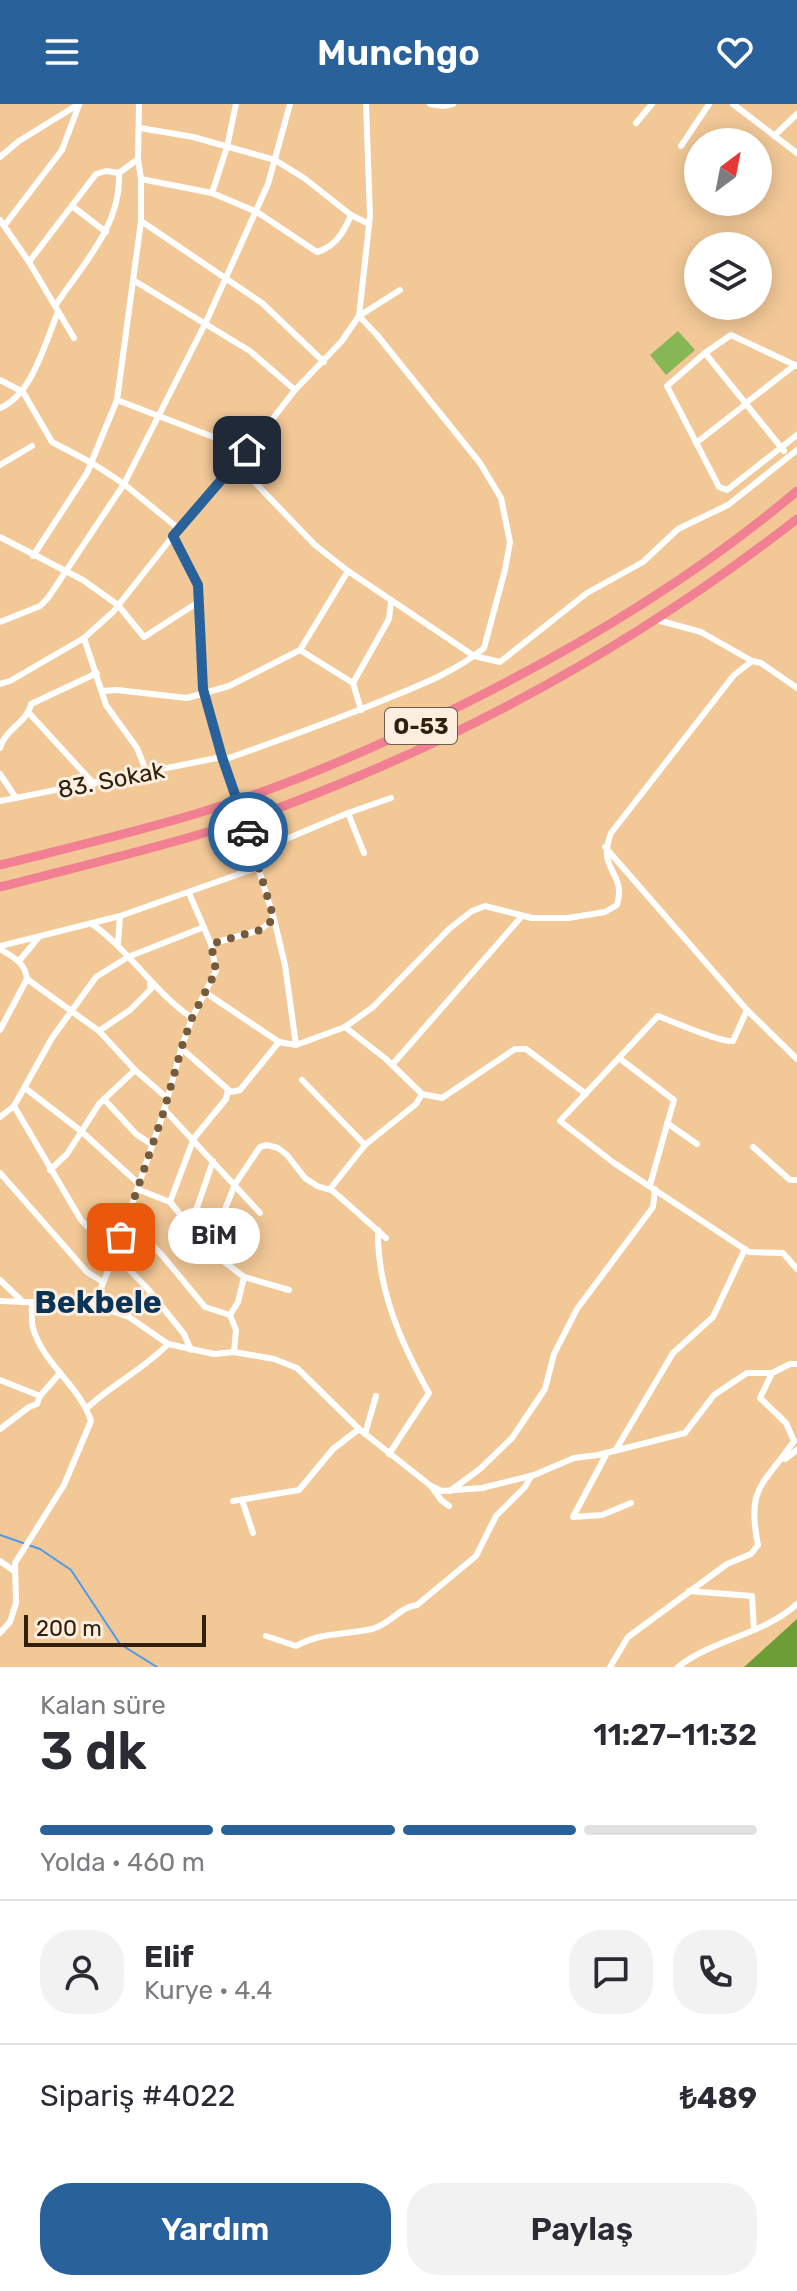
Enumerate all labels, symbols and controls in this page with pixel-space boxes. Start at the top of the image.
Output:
icon: menu [40,30,84,74]
icon: heart [713,30,757,74]
text: Munchgo [317,31,480,74]
north arrow [684,128,772,216]
map controls [684,128,772,320]
button: layers [684,232,772,320]
pin [213,416,281,484]
icon: home [225,428,269,472]
road number: O-53 [385,708,457,744]
street label: 83. Sokak [55,756,167,804]
courier [208,792,288,872]
icon: car [226,810,270,854]
pin [87,1203,155,1271]
callout: BiM [169,1209,261,1265]
icon: bag [99,1215,143,1259]
text: BiM [191,1220,237,1251]
district label: Bekbele [34,1283,162,1321]
scale bar [24,1611,206,1647]
text: 200 m [36,1615,102,1642]
text: Kalan süre [40,1690,166,1721]
text: 11:27–11:32 [593,1717,757,1753]
text: 3 dk [40,1720,147,1782]
text: Yolda · 460 m [40,1847,205,1878]
button: person [40,1930,124,2014]
button: chat [569,1930,653,2014]
button: phone [673,1930,757,2014]
text: Elif [144,1939,194,1975]
text: Kurye · 4.4 [144,1975,272,2006]
text: Sipariş #4022 [40,2078,235,2114]
text: ₺489 [680,2080,757,2116]
button: Yardım [40,2183,391,2275]
button: Paylaş [407,2183,757,2275]

